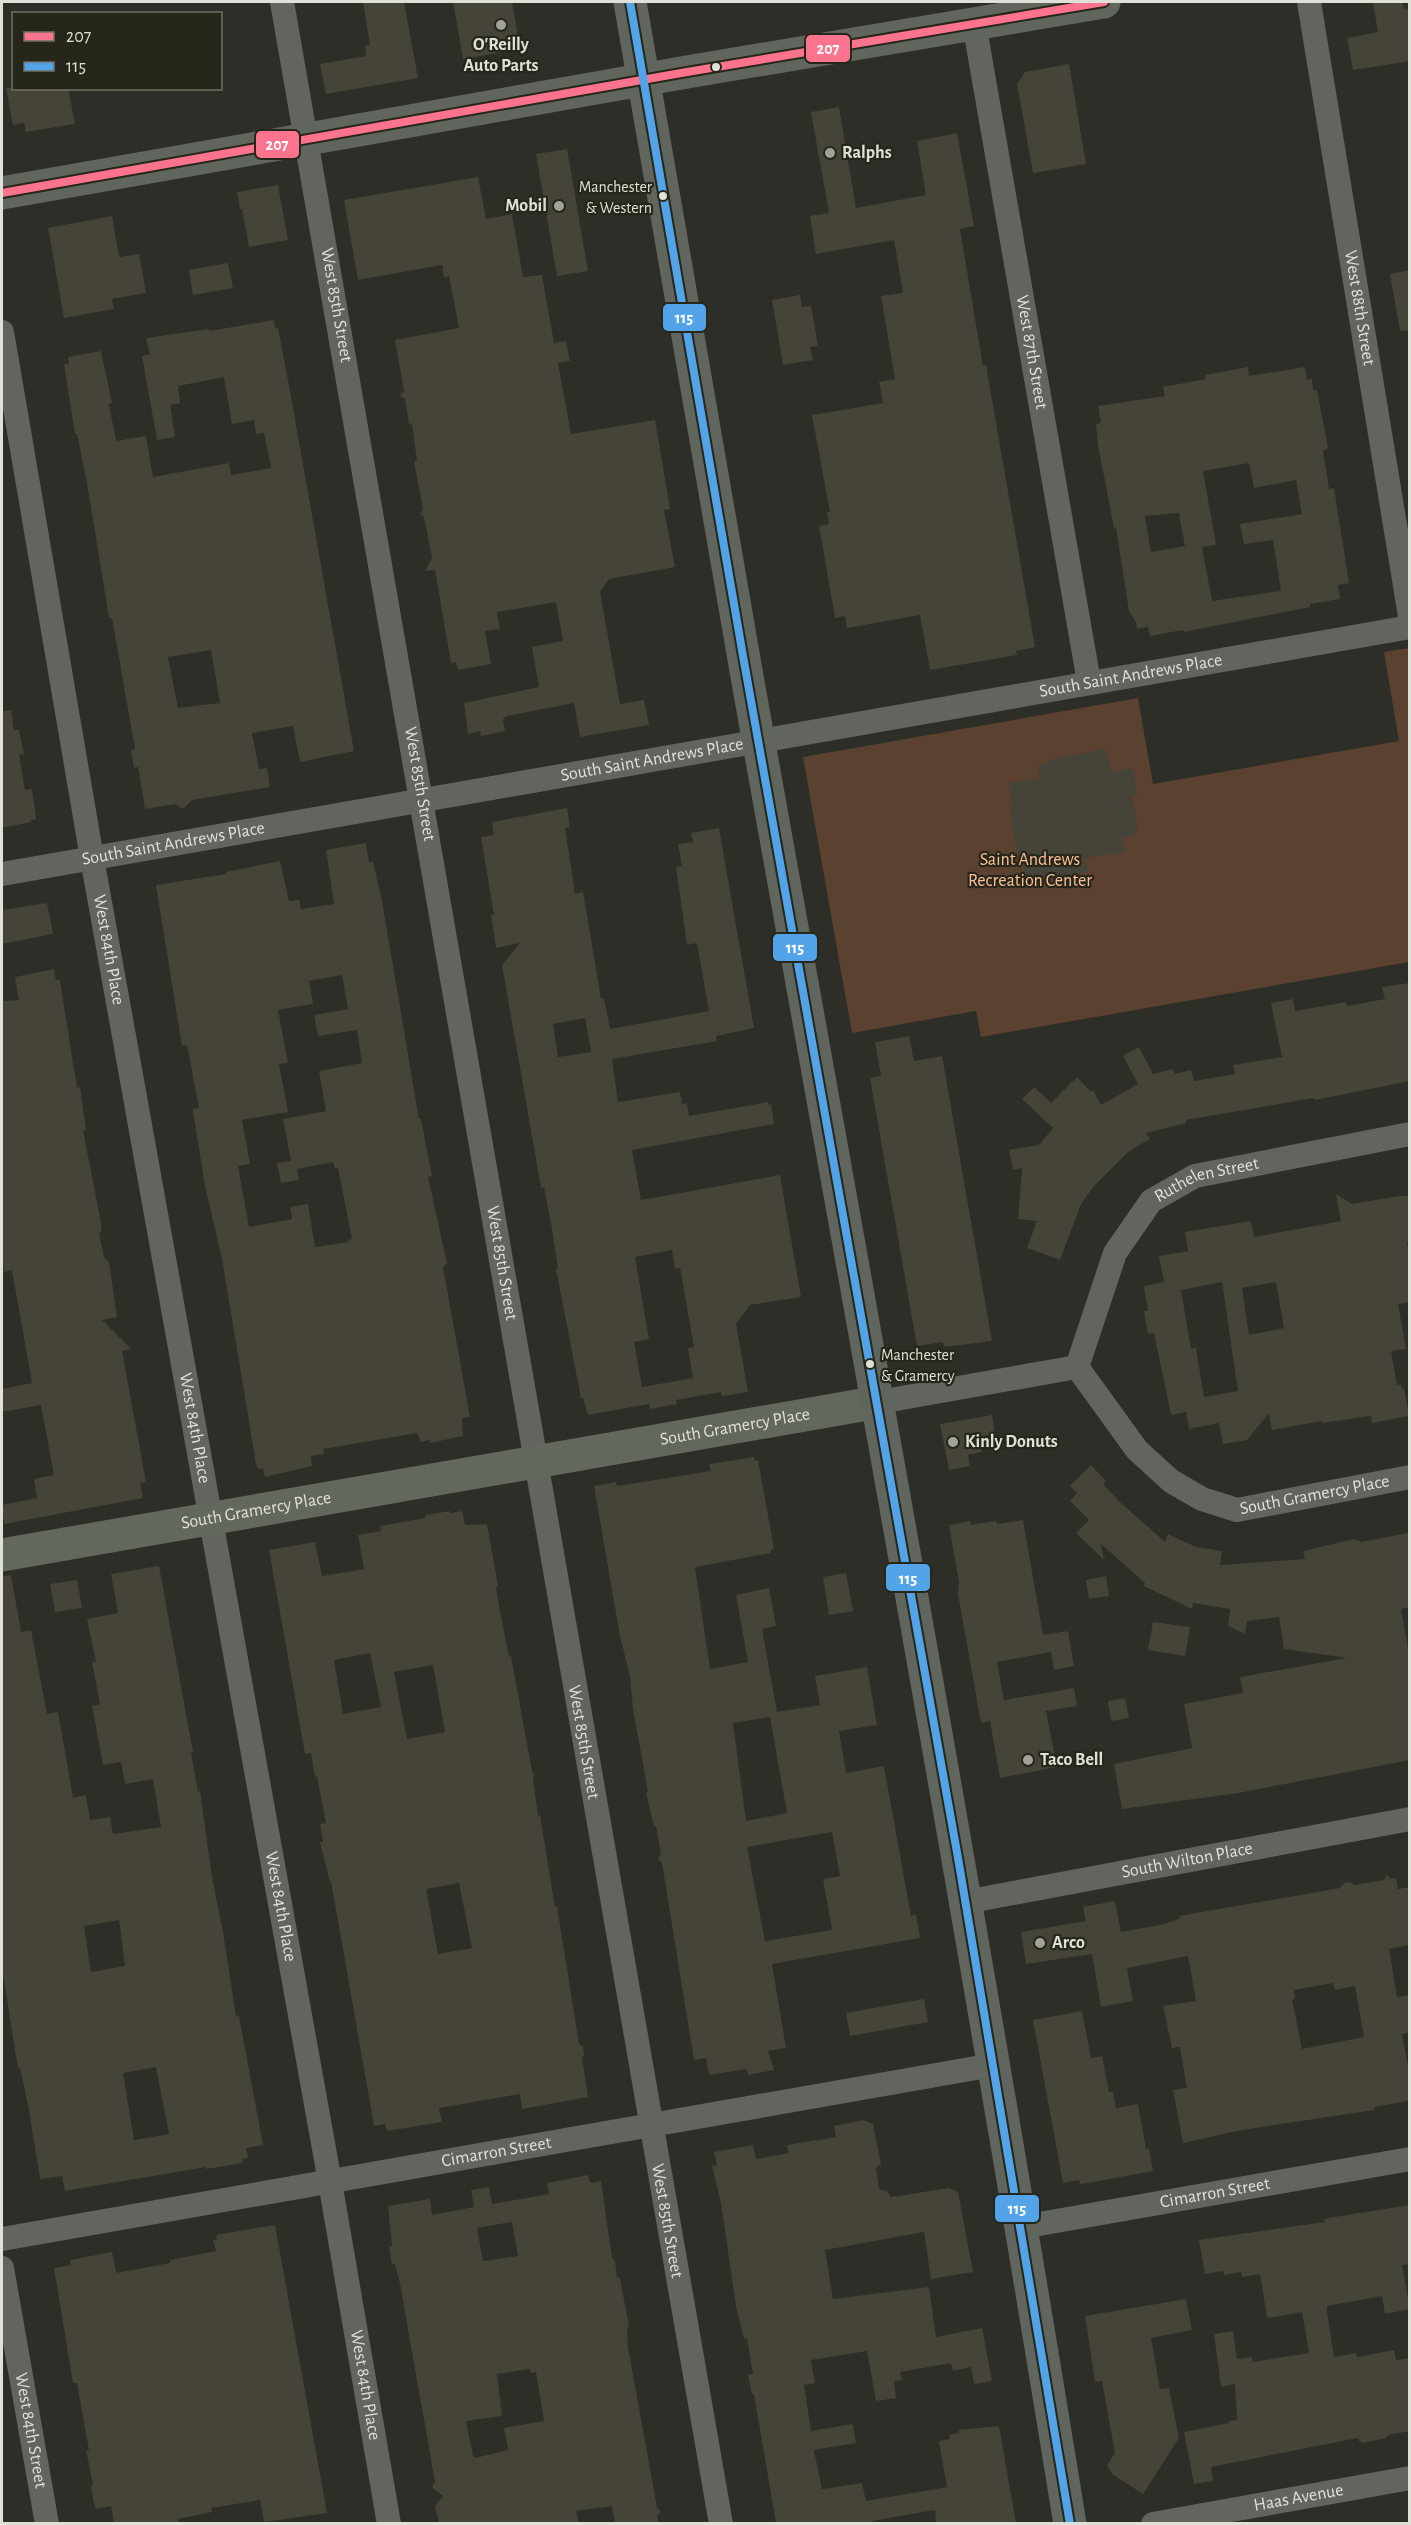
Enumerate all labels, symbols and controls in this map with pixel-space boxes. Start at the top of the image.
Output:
legend [12,12,222,90]
marker: O'Reilly Auto Parts [494,18,508,32]
text: 207 [66,28,91,46]
line badge: 207 [805,34,851,63]
place label: O'Reilly Auto Parts [464,36,538,75]
text: 207 [817,41,839,57]
text: 115 [66,58,86,76]
unlabelled marker [710,61,722,73]
line badge: 207 [255,130,300,159]
text: 207 [266,137,288,153]
place label: Ralphs [842,144,892,162]
marker: Ralphs [823,146,837,160]
place label: Manchester & Western [579,179,653,216]
marker: Manchester & Western [657,190,669,202]
place label: Mobil [505,197,547,215]
marker: Mobil [552,199,566,213]
street label: West 85th Street [317,247,355,364]
street label: West 88th Street [1341,249,1378,367]
street label: West 87th Street [1013,294,1050,411]
line badge: 115 [662,303,707,332]
text: 115 [675,310,693,326]
street label: South Saint Andrews Place [1038,651,1224,701]
street label: West 85th Street [401,725,438,843]
street label: South Saint Andrews Place [559,735,745,785]
street label: South Saint Andrews Place [81,819,266,869]
park label: Saint Andrews Recreation Center [968,851,1092,890]
street label: West 84th Place [90,893,127,1006]
line badge: 115 [772,933,818,962]
text: 115 [786,940,804,956]
street label: Ruthelen Street [1152,1155,1261,1206]
street label: West 85th Street [483,1205,520,1322]
place label: Manchester & Gramercy [881,1347,955,1385]
marker: Manchester & Gramercy [864,1358,876,1370]
street label: West 84th Place [176,1372,213,1485]
street label: South Gramercy Place [658,1405,811,1449]
place label: Kinly Donuts [965,1433,1058,1451]
marker: Kinly Donuts [946,1435,960,1449]
street label: South Gramercy Place [1238,1472,1391,1518]
street label: South Gramercy Place [180,1489,333,1533]
line badge: 115 [885,1563,931,1592]
text: 115 [899,1571,917,1587]
street label: West 85th Street [565,1684,602,1801]
place label: Taco Bell [1040,1751,1103,1769]
marker: Taco Bell [1021,1753,1035,1767]
street label: South Wilton Place [1120,1840,1254,1882]
street label: West 84th Place [262,1850,299,1963]
place label: Arco [1052,1934,1085,1952]
marker: Arco [1033,1936,1047,1950]
street label: Cimarron Street [440,2134,553,2171]
street label: West 85th Street [648,2162,686,2280]
street label: Cimarron Street [1159,2175,1272,2212]
line badge: 115 [994,2194,1040,2223]
text: 115 [1008,2201,1026,2217]
street label: West 84th Place [347,2329,383,2442]
street label: West 84th Street [12,2371,50,2490]
street label: Haas Avenue [1252,2481,1345,2515]

